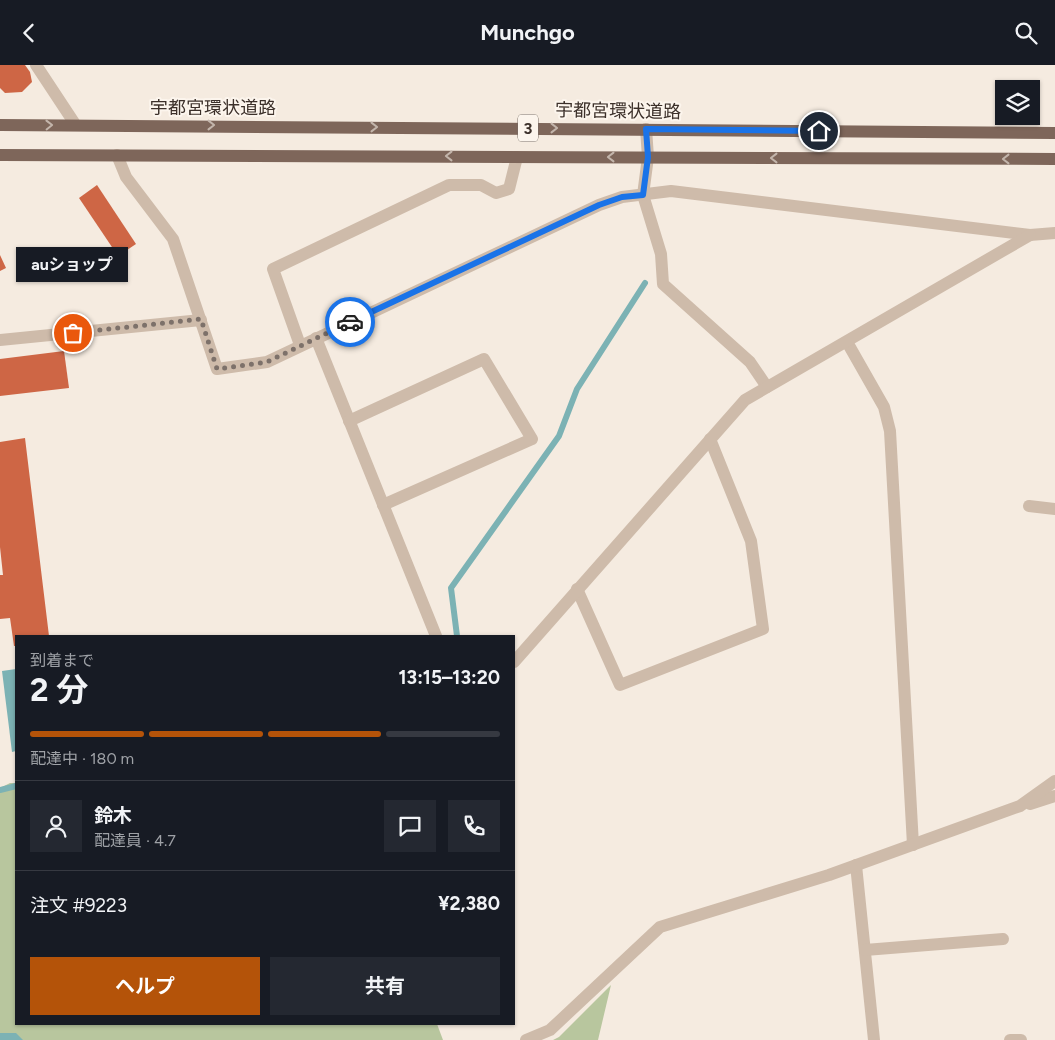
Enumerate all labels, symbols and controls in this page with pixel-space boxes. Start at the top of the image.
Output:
icon: back [15,19,43,47]
text: Munchgo [480,19,575,46]
icon: search [1012,19,1040,47]
map controls [995,80,1040,125]
button: layers [995,80,1040,125]
street label: 宇都宮環状道路 [150,97,276,119]
street label: 宇都宮環状道路 [555,99,681,123]
pin [798,110,840,152]
road number: 3 [518,114,538,141]
icon: home [805,117,833,145]
one-way arrow [45,120,53,130]
one-way arrow [208,120,215,130]
one-way arrow [370,121,378,132]
one-way arrow [550,123,558,133]
one-way arrow [445,151,453,162]
one-way arrow [607,152,615,162]
one-way arrow [770,153,778,163]
one-way arrow [1002,154,1010,164]
callout: auショップ [17,248,129,283]
text: auショップ [31,255,113,274]
courier [325,297,375,347]
icon: car [336,308,364,336]
pin [52,312,94,354]
icon: bag [59,319,87,347]
text: 到着まで [30,651,94,670]
text: 13:15–13:20 [399,666,500,689]
text: 2 分 [30,671,88,709]
text: 配達中 · 180 m [30,749,134,768]
button: person [30,800,82,852]
button: chat [384,800,436,852]
button: phone [448,800,500,852]
text: 鈴木 [94,804,132,827]
text: 配達員 · 4.7 [94,831,176,850]
text: ¥2,380 [438,892,500,915]
text: 注文 #9223 [30,894,127,917]
button: ヘルプ [30,957,260,1015]
button: 共有 [270,957,500,1015]

